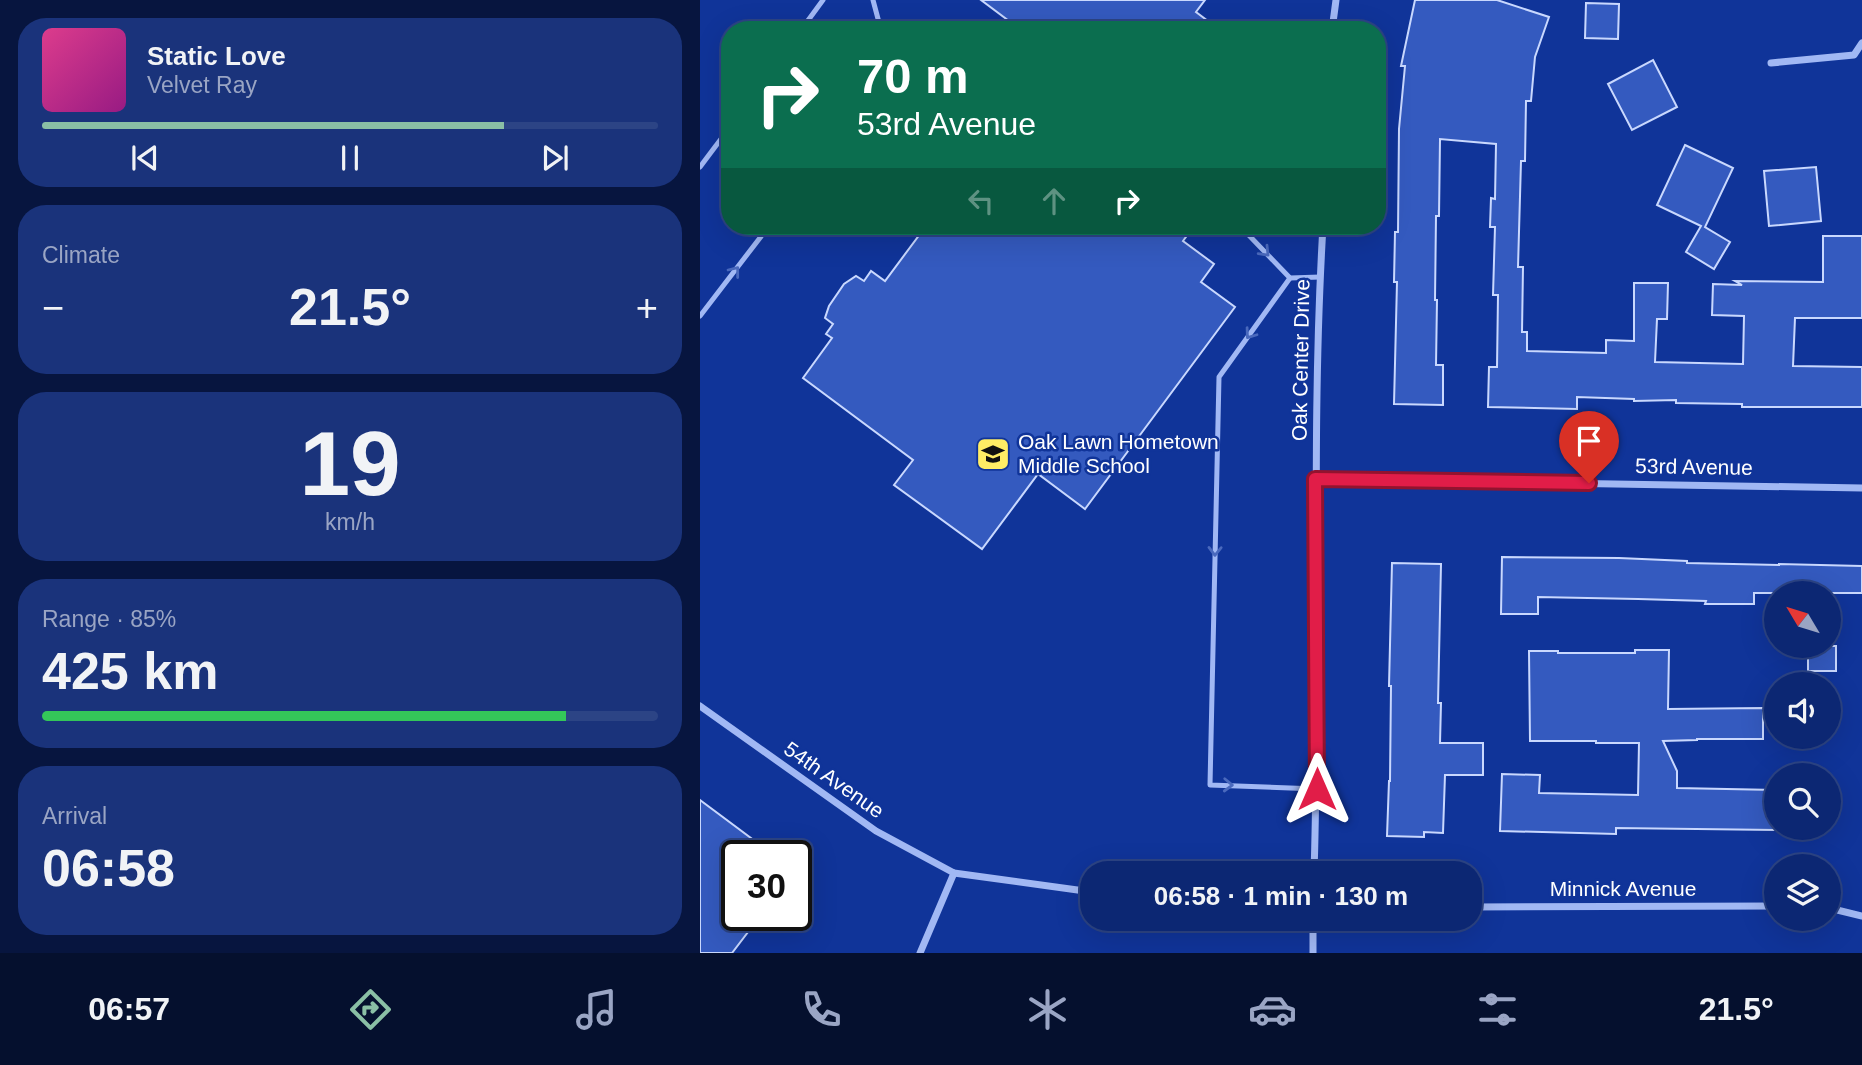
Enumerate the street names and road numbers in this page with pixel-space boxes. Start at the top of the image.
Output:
street label: Oak Center Drive [1288,279,1313,441]
street label: 53rd Avenue [1635,454,1753,479]
street label: 54th Avenue [780,737,889,822]
street label: Minnick Avenue [1550,877,1696,900]

